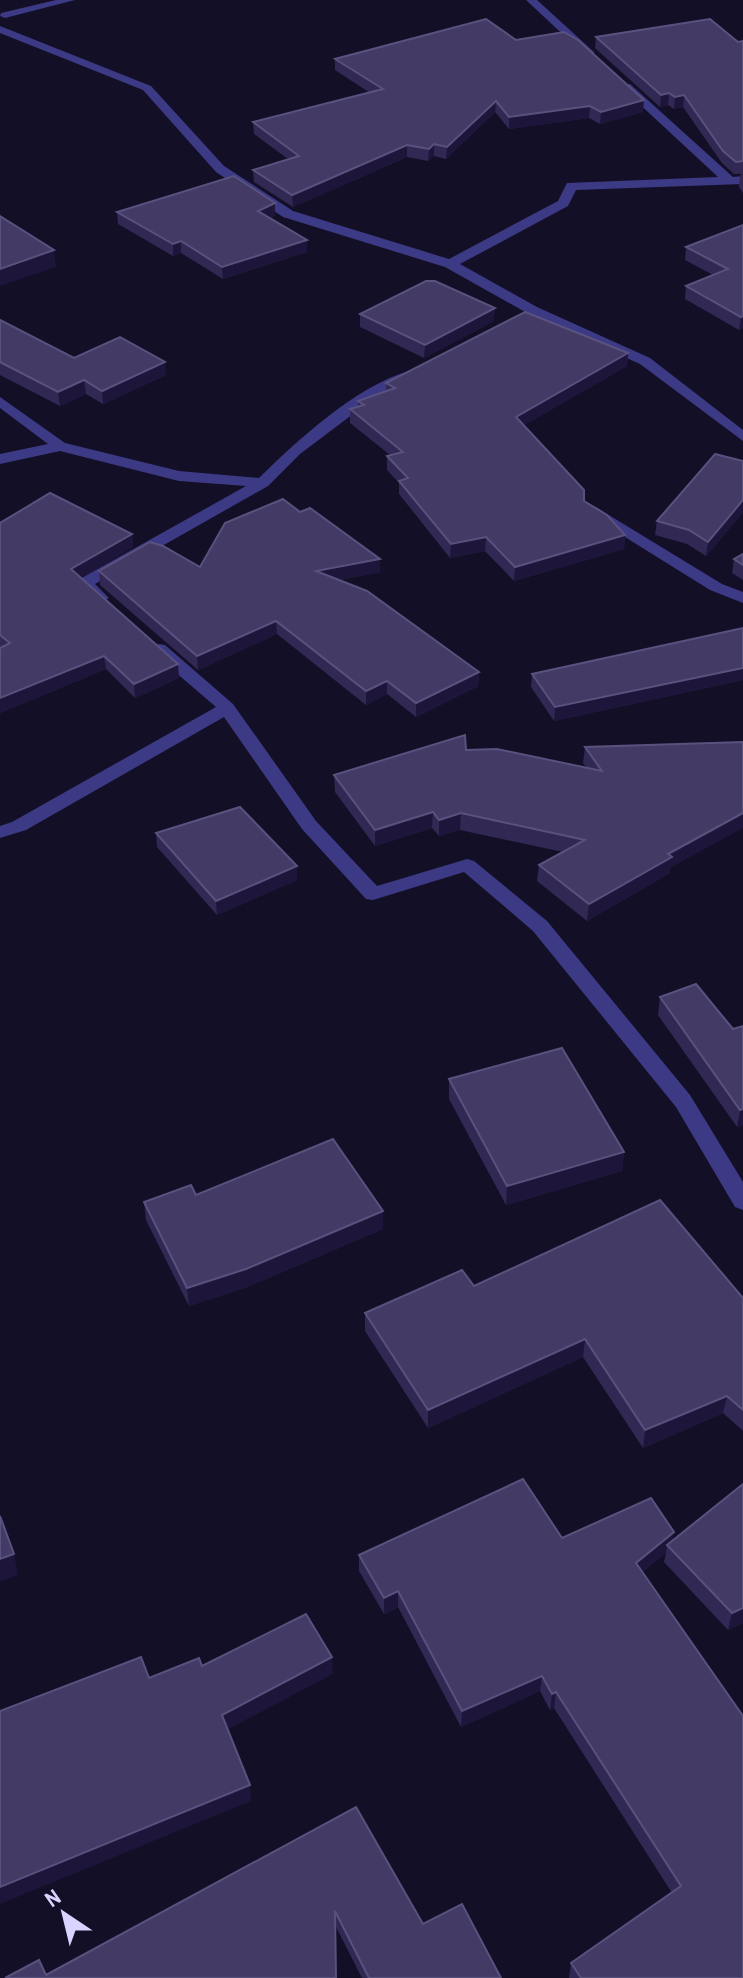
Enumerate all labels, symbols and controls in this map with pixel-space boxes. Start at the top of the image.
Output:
north arrow [24,1874,104,1954]
text: N [39,1882,66,1914]

